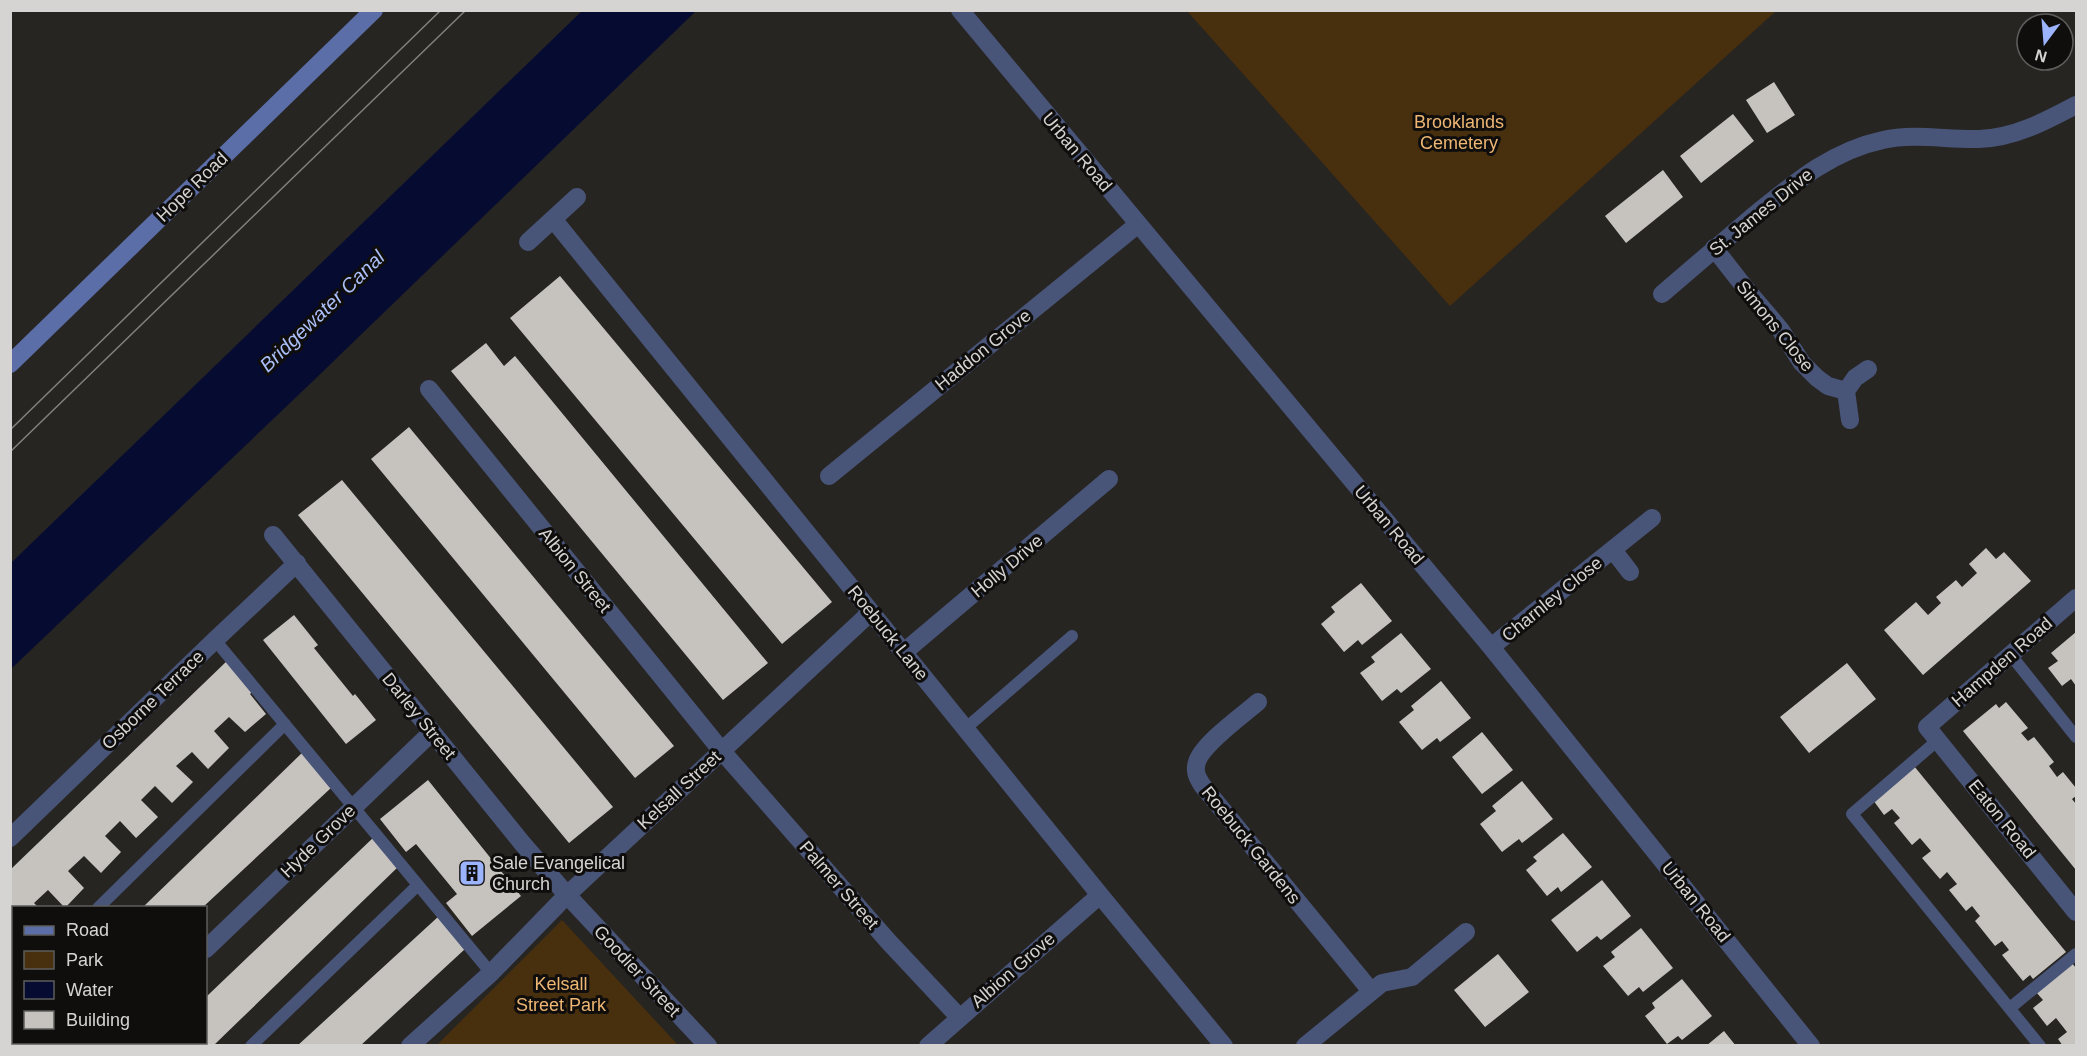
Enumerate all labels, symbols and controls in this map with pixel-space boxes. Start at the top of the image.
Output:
north arrow [2015,12,2075,72]
text: N [2033,46,2049,66]
street label: Urban Road [1038,108,1116,196]
park label: Brooklands Cemetery [1414,112,1504,153]
street label: Hope Road [152,148,232,226]
street label: St. James Drive [1705,164,1817,260]
water label: Bridgewater Canal [255,246,389,376]
street label: Simons Close [1732,277,1818,375]
street label: Haddon Grove [931,305,1035,395]
street label: Urban Road [1350,481,1428,569]
street label: Albion Street [535,524,615,616]
street label: Holly Drive [967,530,1047,602]
street label: Charnley Close [1498,553,1606,645]
street label: Roebuck Lane [844,582,932,684]
street label: Hampden Road [1948,613,2056,711]
street label: Osborne Terrace [98,646,208,754]
street label: Darley Street [378,669,460,763]
street label: Kelsall Street [633,747,725,833]
street label: Eaton Road [1964,776,2040,862]
street label: Roebuck Gardens [1198,782,1304,908]
street label: Hyde Grove [277,800,359,882]
street label: Palmer Street [795,837,883,933]
place label: Sale Evangelical Church [492,853,625,894]
building icon: Sale Evangelical Church [457,858,487,888]
street label: Urban Road [1658,858,1734,946]
legend [12,906,207,1044]
text: Road [66,920,109,940]
street label: Goodier Street [590,921,684,1021]
street label: Albion Grove [967,928,1059,1012]
text: Park [66,950,104,970]
park label: Kelsall Street Park [516,974,607,1015]
text: Water [66,980,113,1000]
text: Building [66,1010,130,1030]

